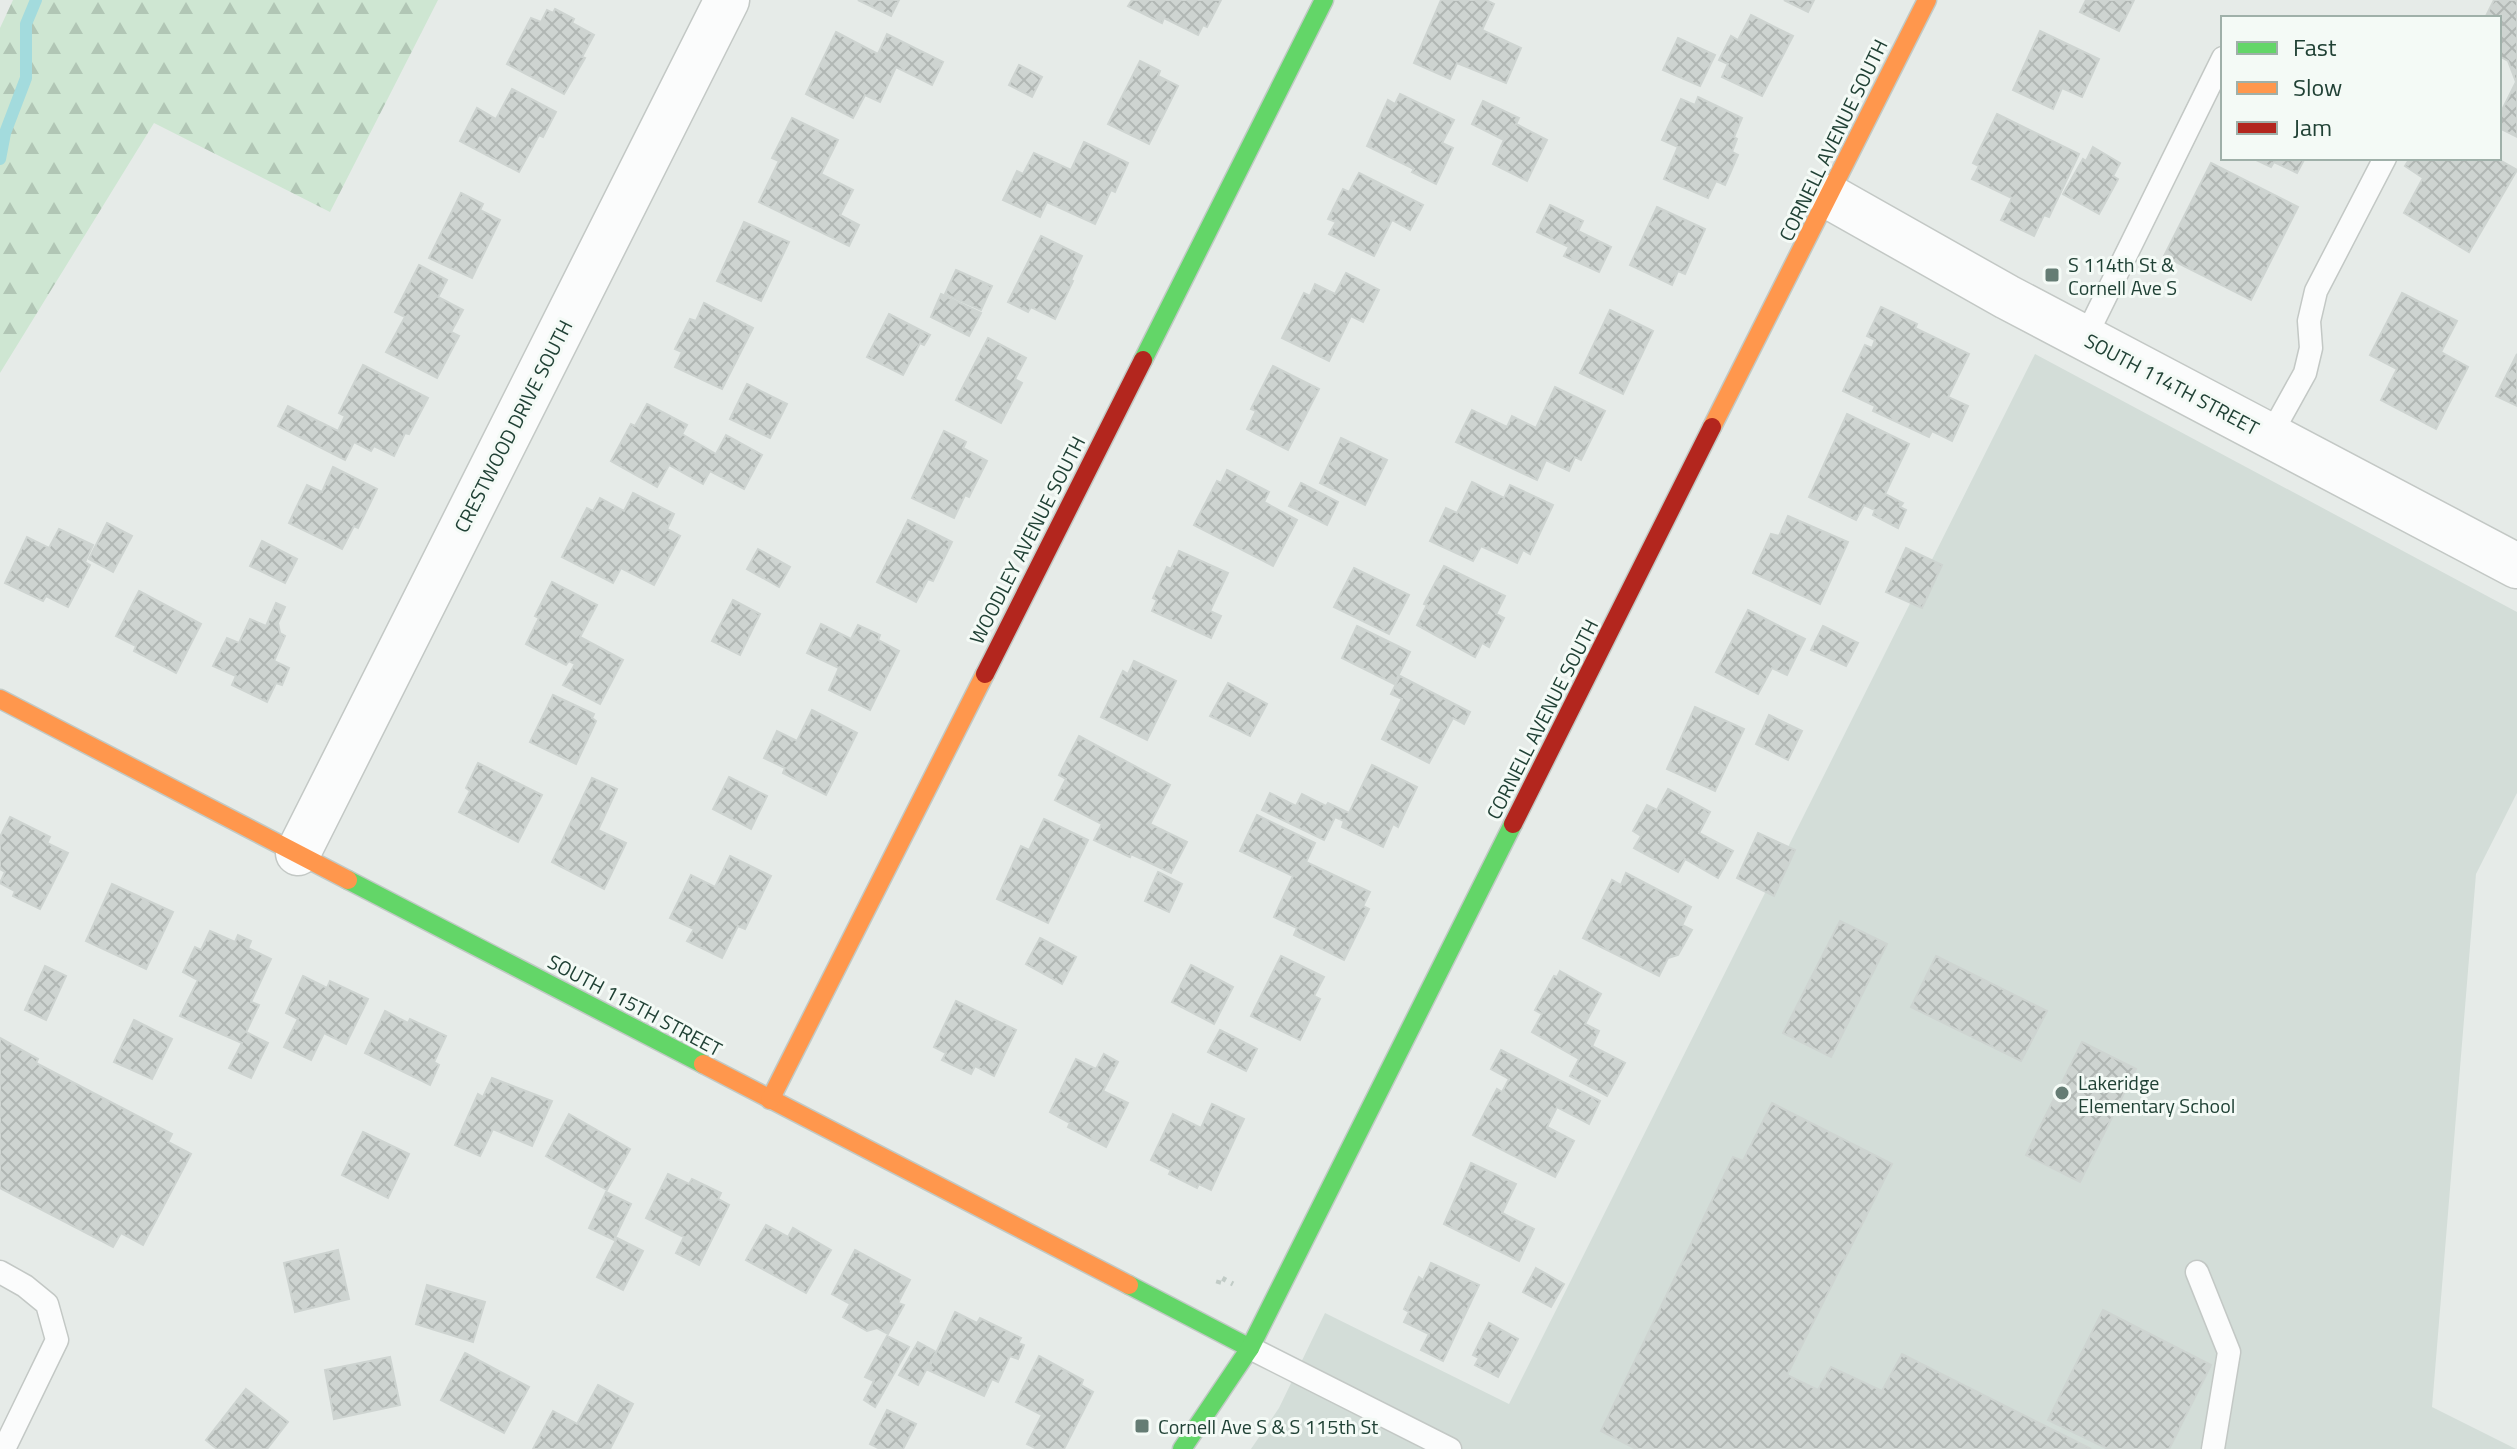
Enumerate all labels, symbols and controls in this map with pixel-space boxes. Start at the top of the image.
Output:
legend [2221,16,2501,160]
text: Fast [2293,29,2337,65]
street label: CORNELL AVENUE SOUTH [1771,34,1895,246]
text: Slow [2293,69,2342,105]
text: Jam [2293,109,2332,145]
place label: S 114th St & Cornell Ave S [2068,249,2177,303]
marker: S 114th St & Cornell Ave S [2043,266,2061,284]
street label: CRESTWOOD DRIVE SOUTH [446,314,580,538]
street label: SOUTH 114TH STREET [2079,325,2265,443]
street label: WOODLEY AVENUE SOUTH [961,431,1093,649]
street label: CORNELL AVENUE SOUTH [1478,613,1606,825]
street label: SOUTH 115TH STREET [542,946,728,1064]
place label: Lakeridge Elementary School [2078,1067,2235,1121]
marker: Lakeridge Elementary School [2053,1084,2071,1102]
place label: Cornell Ave S & S 115th St [1158,1411,1378,1442]
marker: Cornell Ave S & S 115th St [1133,1417,1151,1435]

